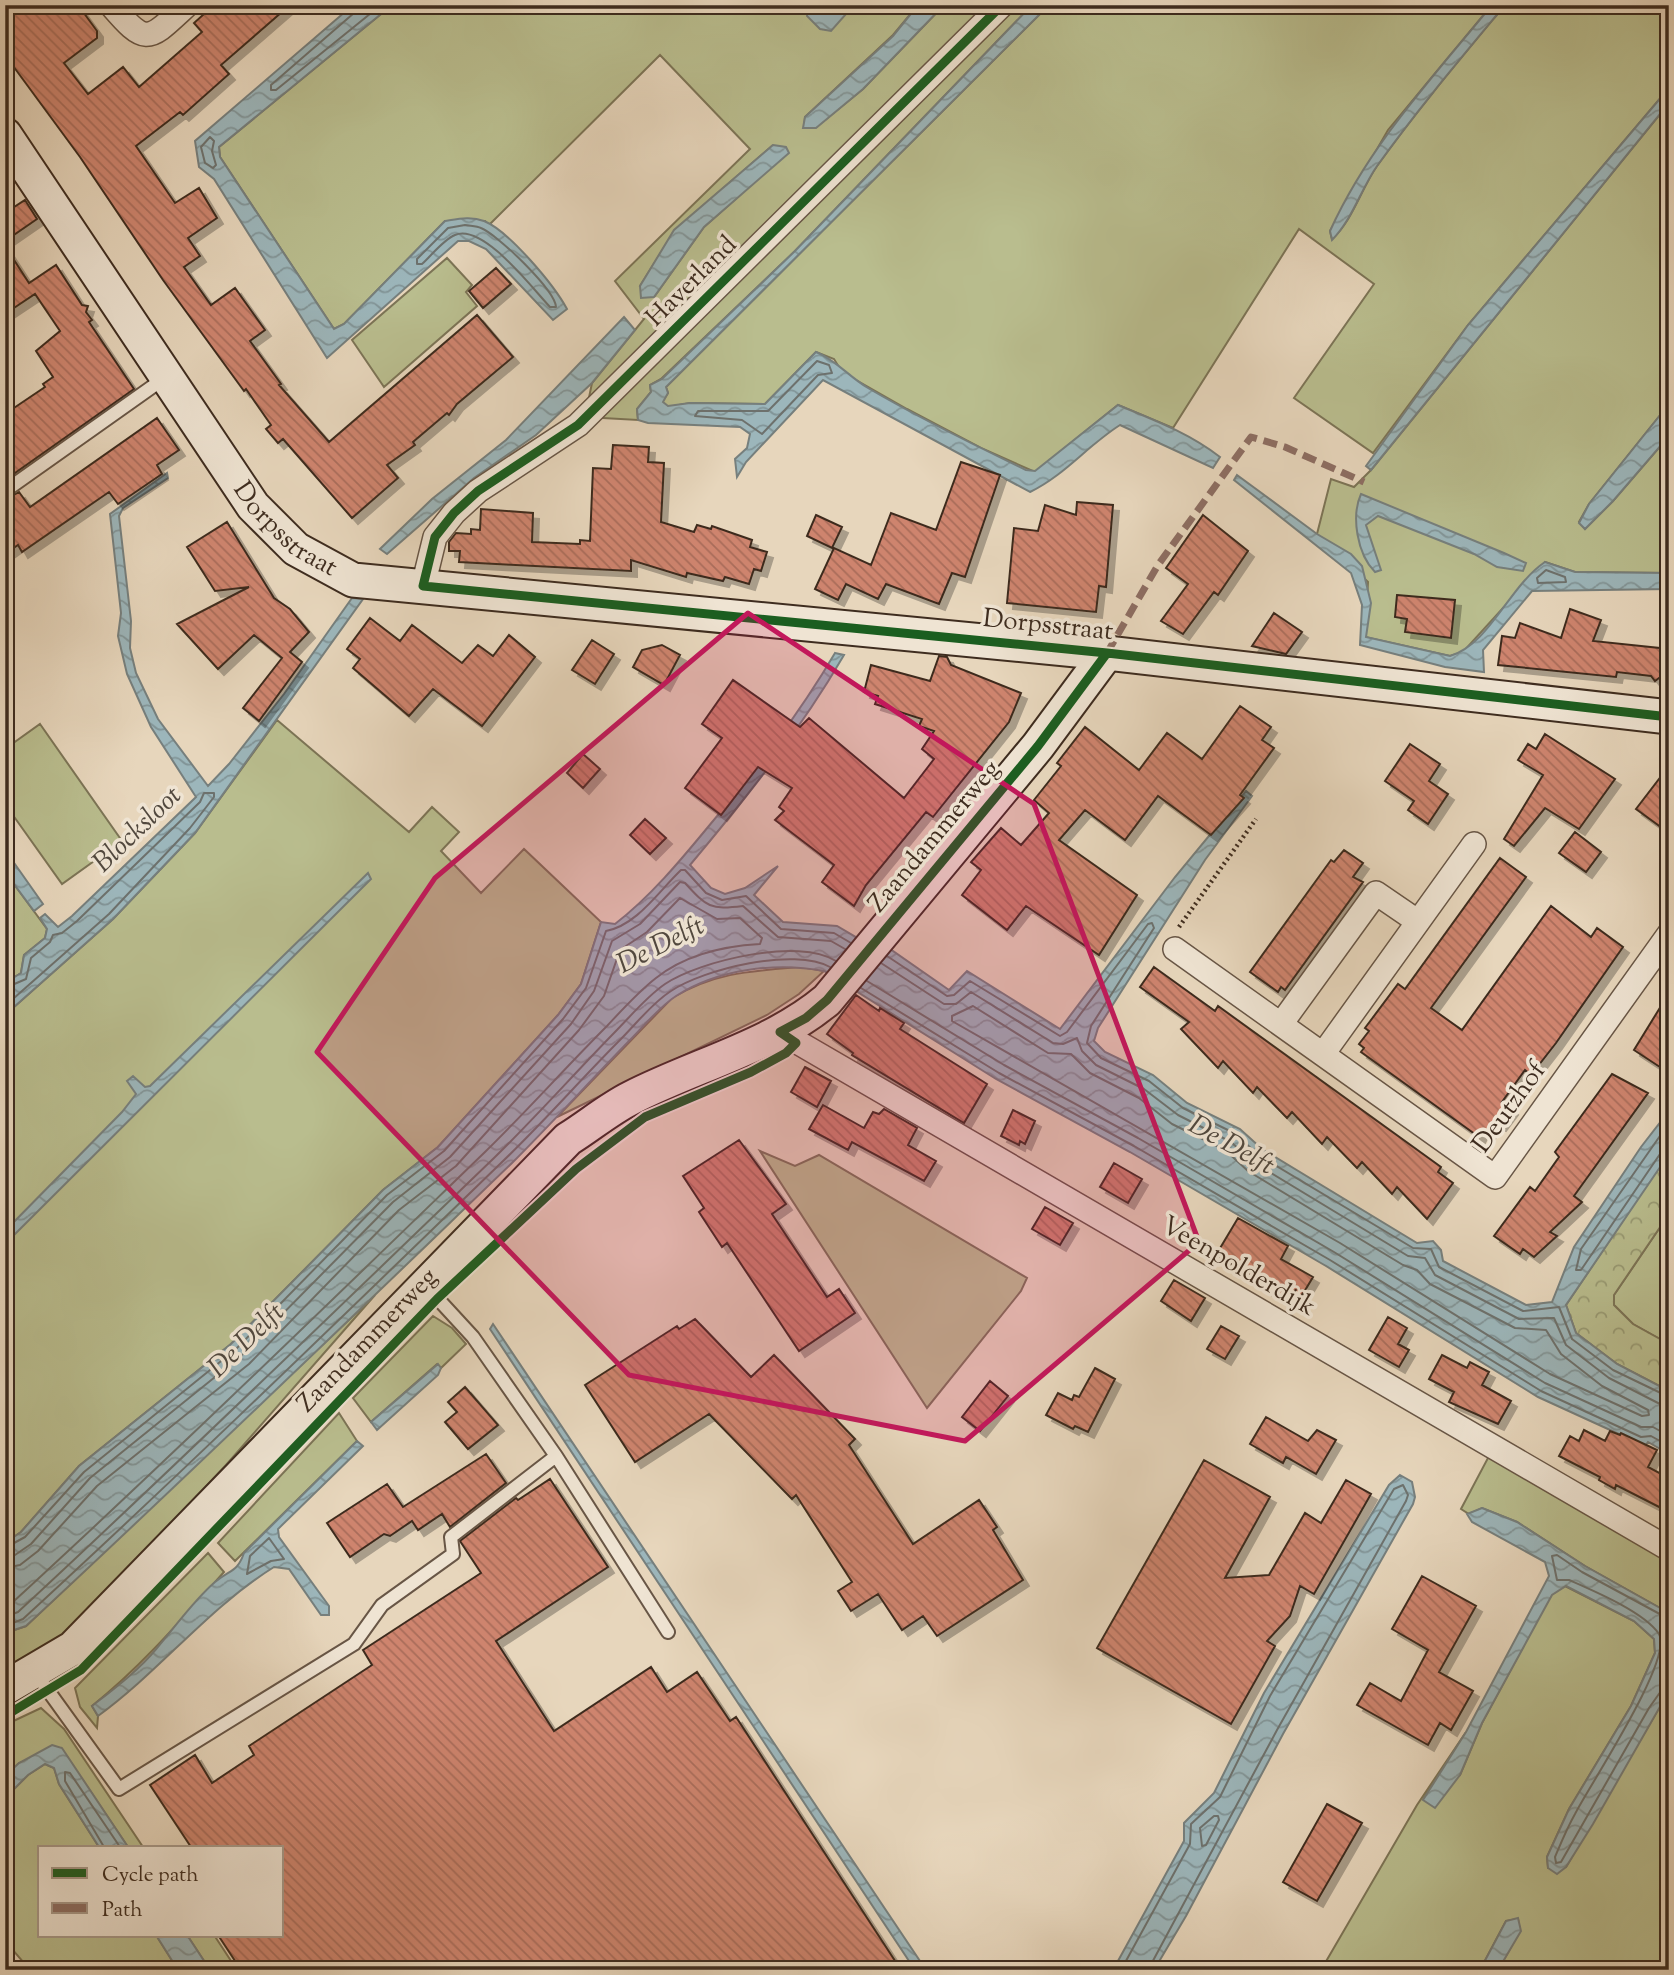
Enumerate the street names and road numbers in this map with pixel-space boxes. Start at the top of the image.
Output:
street label: Haverland [638,228,746,336]
street label: Dorpsstraat [223,474,344,586]
street label: Dorpsstraat [981,601,1115,651]
street label: Zaandammerweg [860,753,1010,921]
street label: Deutzhof [1464,1054,1556,1161]
street label: Veenpolderdijk [1154,1208,1322,1326]
street label: Zaandammerweg [289,1260,447,1422]

